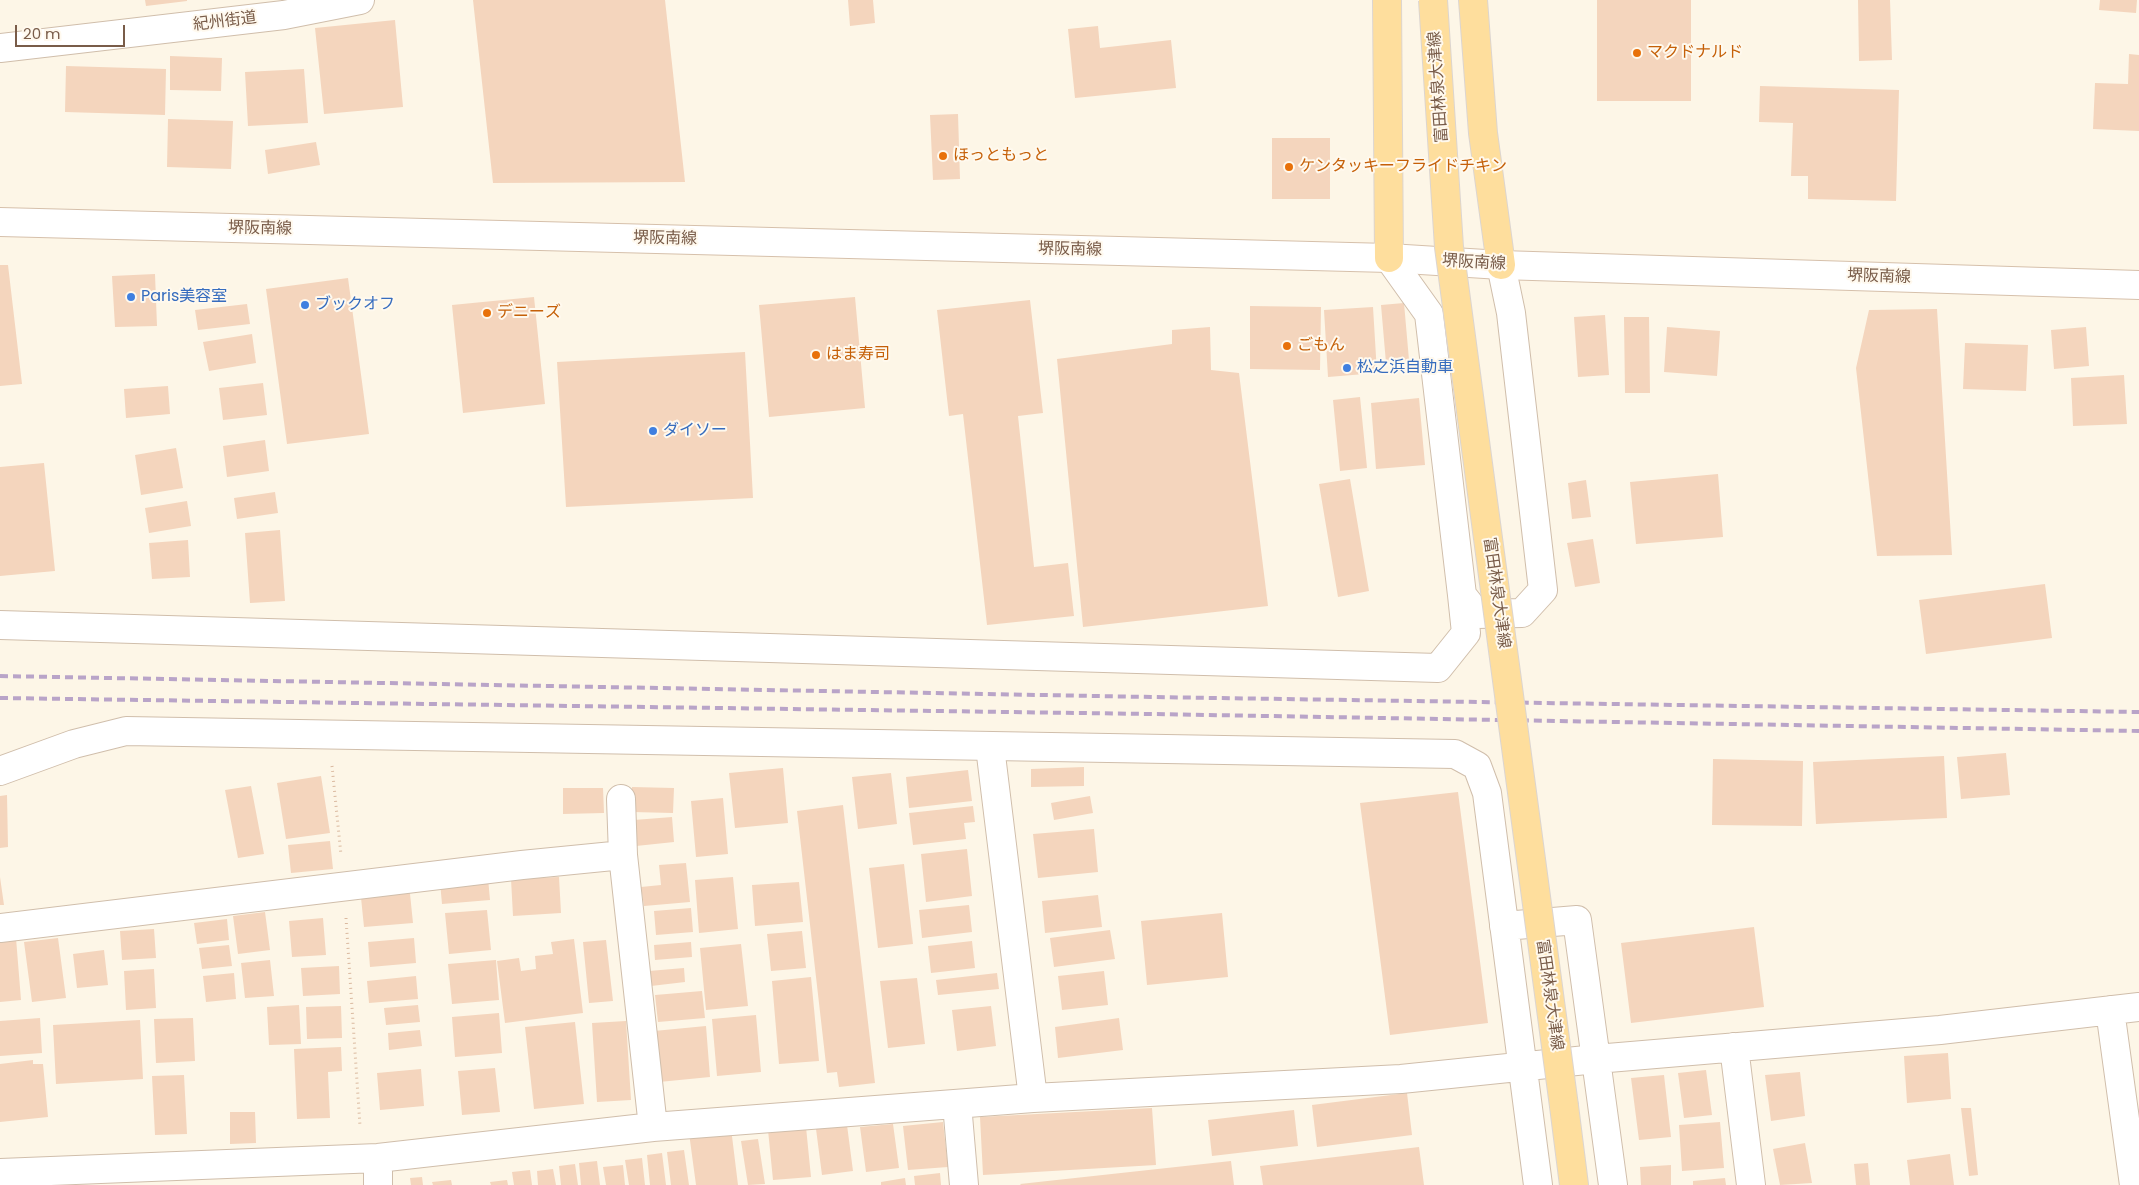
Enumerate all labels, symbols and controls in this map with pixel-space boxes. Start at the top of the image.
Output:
street label: 紀州街道 [192,9,258,35]
scale bar [18,15,128,47]
text: 20 m [23,23,61,44]
street label: 富田林泉大津線 [1426,30,1452,144]
place label: マクドナルド [1647,43,1743,63]
marker: マクドナルド [1631,47,1643,59]
place label: ほっともっと [953,146,1049,166]
marker: ほっともっと [937,150,949,162]
place label: ケンタッキーフライドチキン [1299,157,1507,177]
marker: ケンタッキーフライドチキン [1283,161,1295,173]
street label: 堺阪南線 [228,219,292,239]
street label: 堺阪南線 [633,229,697,249]
street label: 堺阪南線 [1038,240,1102,260]
street label: 堺阪南線 [1442,252,1506,274]
street label: 堺阪南線 [1847,266,1911,288]
place label: Paris美容室 [141,287,227,307]
marker: Paris美容室 [125,291,137,303]
place label: ブックオフ [315,295,395,315]
marker: ブックオフ [299,299,311,311]
place label: デニーズ [497,303,561,323]
marker: デニーズ [481,307,493,319]
place label: ごもん [1297,336,1345,356]
marker: ごもん [1281,340,1293,352]
place label: はま寿司 [826,345,890,365]
marker: はま寿司 [810,349,822,361]
place label: 松之浜自動車 [1357,358,1453,378]
marker: 松之浜自動車 [1341,362,1353,374]
place label: ダイソー [663,421,727,441]
marker: ダイソー [647,425,659,437]
street label: 富田林泉大津線 [1479,536,1513,650]
street label: 富田林泉大津線 [1532,938,1566,1052]

